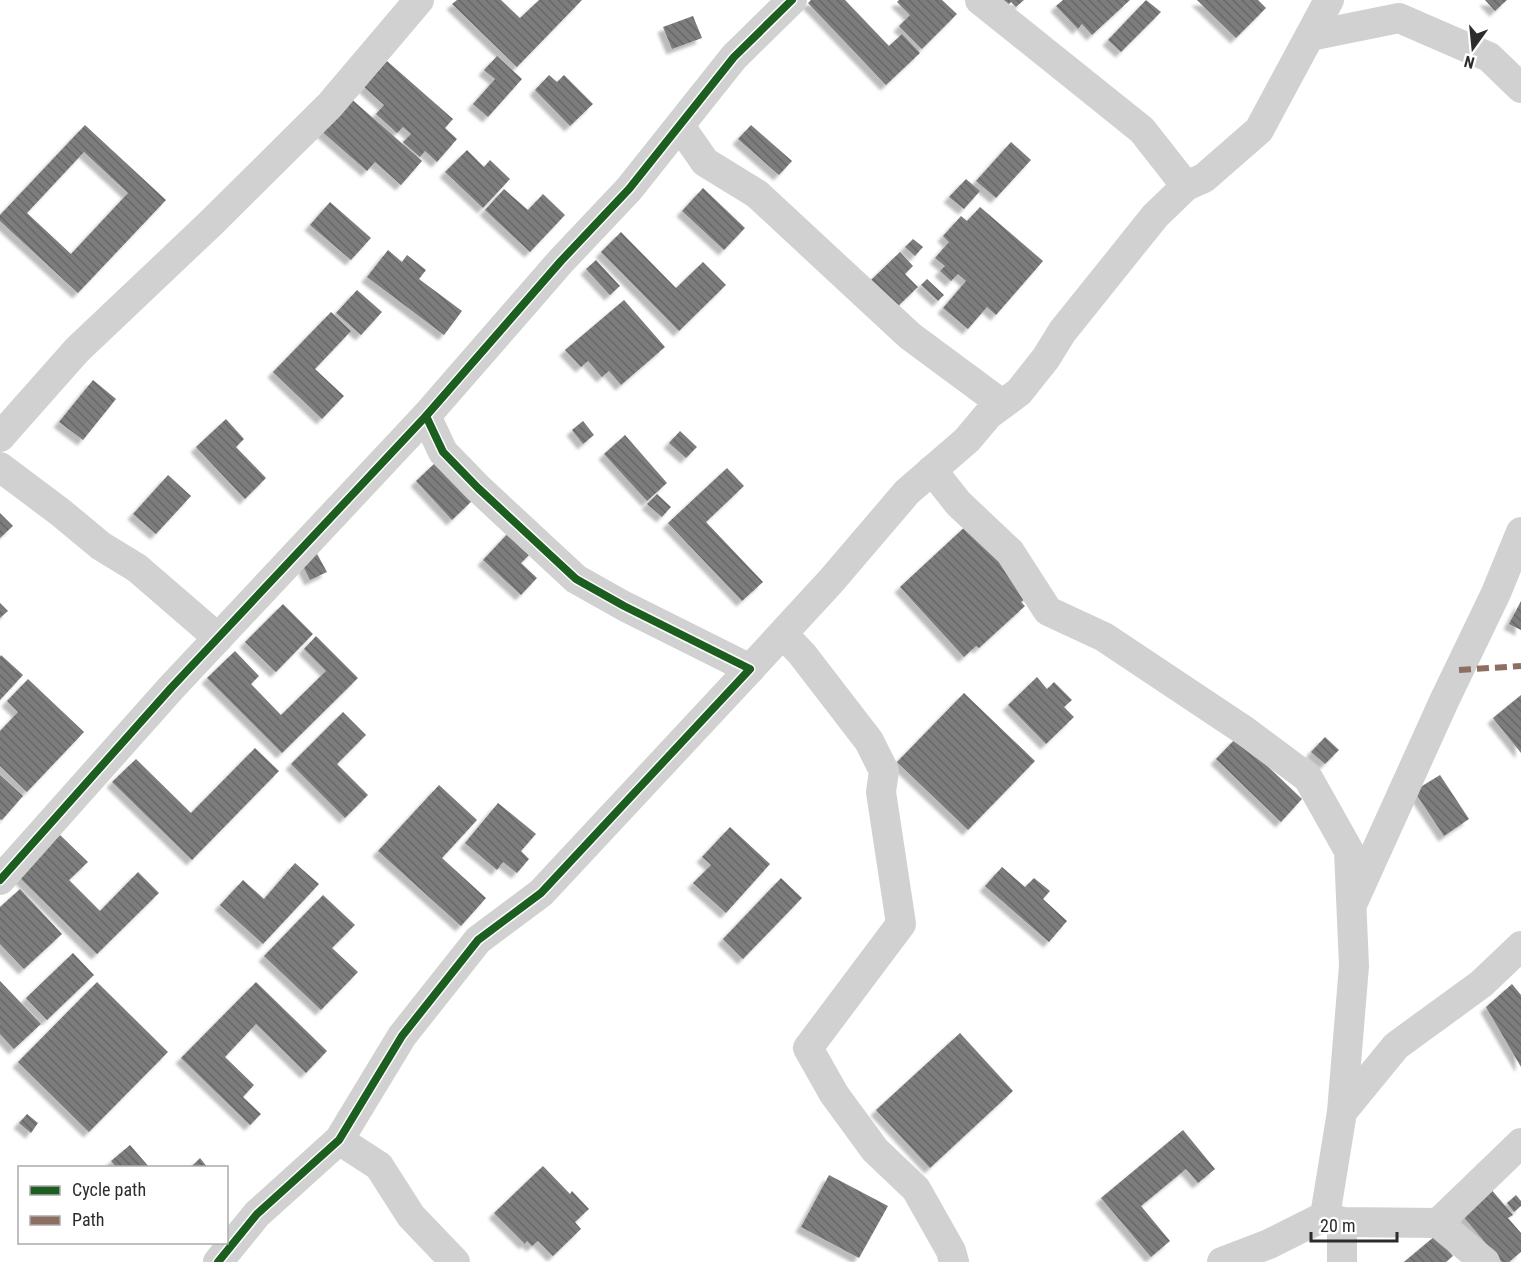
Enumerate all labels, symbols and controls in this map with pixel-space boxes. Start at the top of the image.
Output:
north arrow [1443,18,1503,78]
text: N [1462,52,1476,72]
legend [18,1166,228,1244]
text: Cycle path [72,1179,146,1200]
scale bar [1311,1205,1396,1243]
text: Path [72,1209,105,1230]
text: 20 m [1320,1215,1355,1236]

